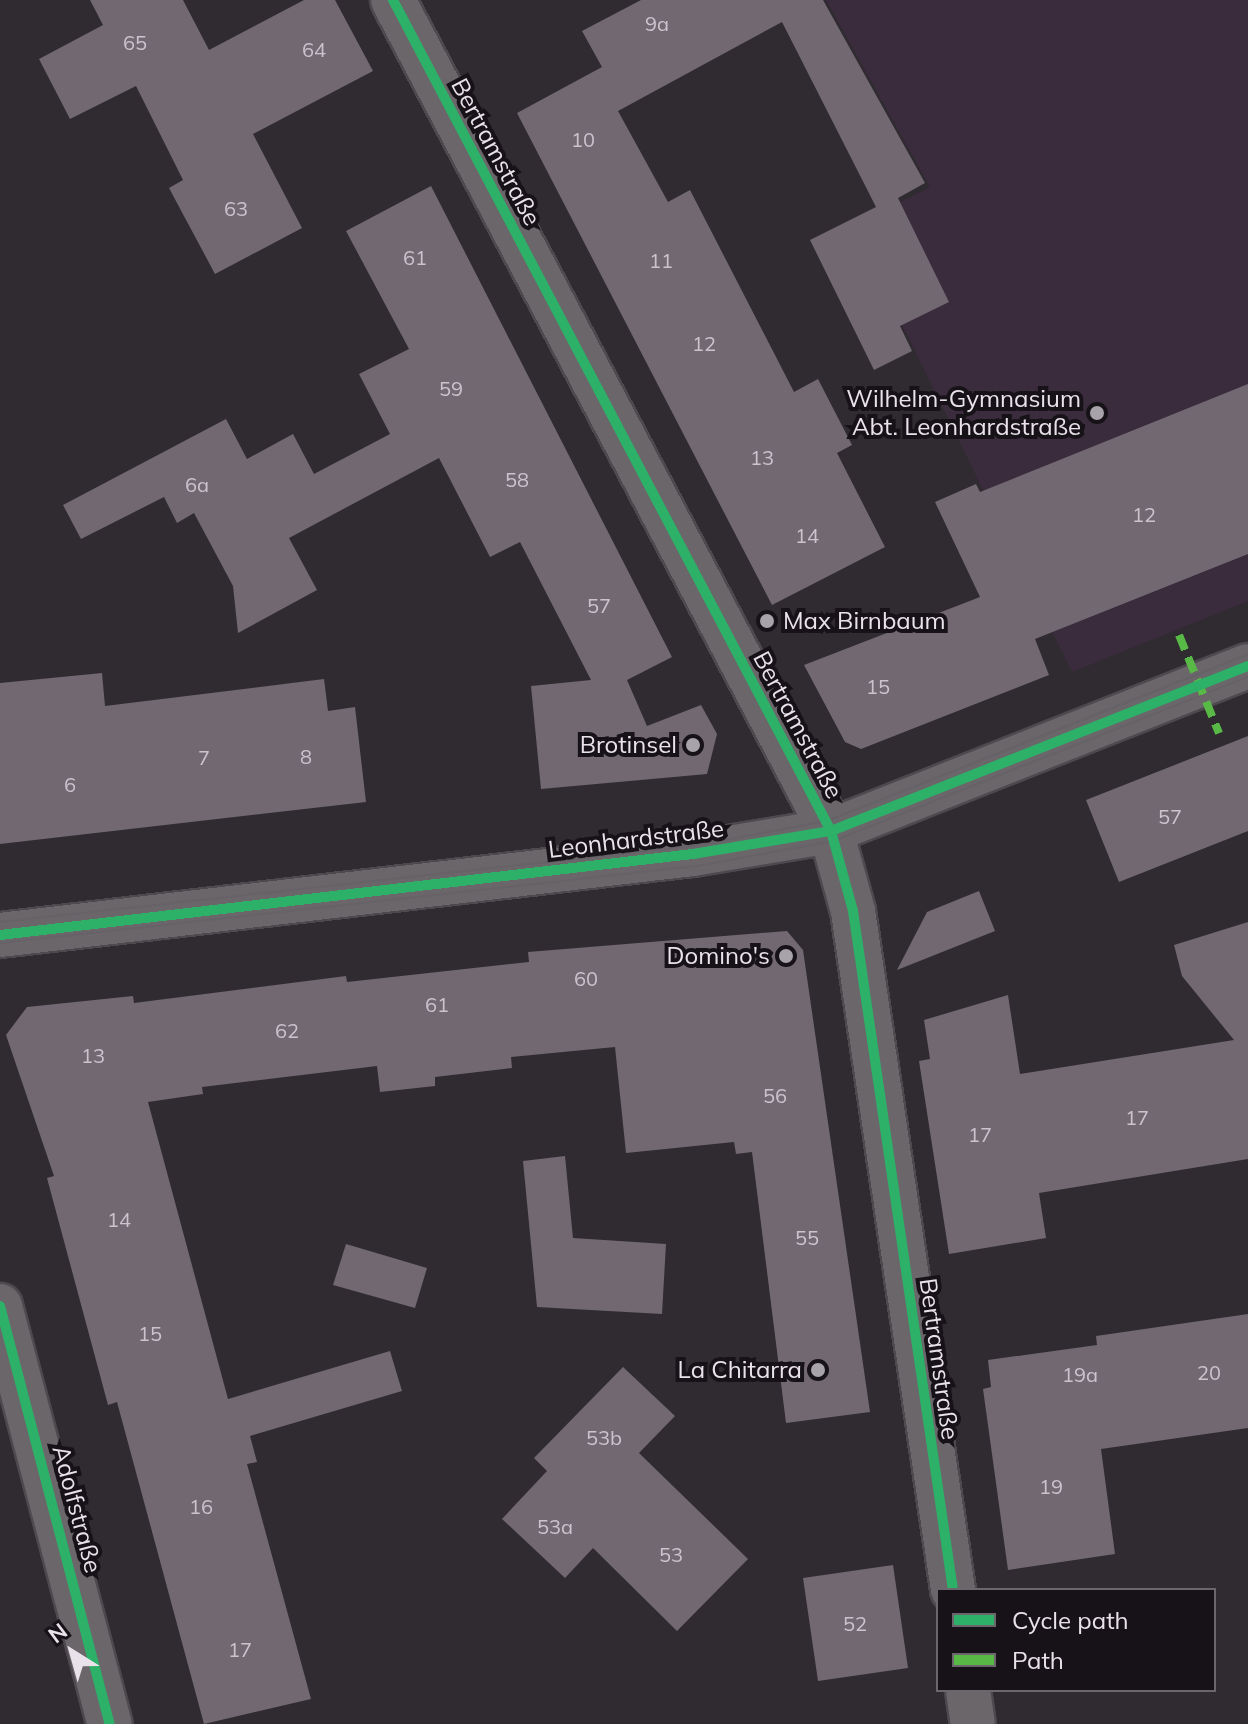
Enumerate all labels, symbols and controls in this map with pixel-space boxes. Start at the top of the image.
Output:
house number: 9a [645,11,669,35]
house number: 65 [123,30,147,54]
house number: 64 [302,37,326,61]
street label: Bertramstraße [445,73,547,231]
house number: 10 [571,127,595,151]
house number: 63 [224,196,248,220]
house number: 61 [403,245,427,269]
house number: 11 [649,248,673,272]
house number: 12 [692,331,716,355]
house number: 59 [439,376,463,400]
place label: Wilhelm-Gymnasium Abt. Leonhardstraße [846,385,1081,441]
marker: Wilhelm-Gymnasium Abt. Leonhardstraße [1088,404,1106,422]
house number: 13 [750,445,774,469]
house number: 58 [505,467,529,491]
house number: 6a [185,472,209,496]
house number: 12 [1132,502,1156,526]
house number: 14 [795,523,819,547]
house number: 57 [587,593,611,617]
place label: Max Birnbaum [783,607,946,635]
marker: Max Birnbaum [758,612,776,630]
street label: Bertramstraße [747,646,849,804]
house number: 15 [866,674,890,698]
place label: Brotinsel [580,731,677,759]
marker: Brotinsel [684,736,702,754]
house number: 8 [300,744,312,768]
house number: 7 [198,745,210,769]
house number: 6 [64,772,76,796]
house number: 57 [1158,804,1182,828]
street label: Leonhardstraße [547,814,725,864]
place label: Domino's [667,942,770,970]
marker: Domino's [777,947,795,965]
house number: 60 [574,966,598,990]
house number: 61 [425,992,449,1016]
house number: 62 [275,1018,299,1042]
house number: 13 [81,1043,105,1067]
house number: 56 [763,1083,787,1107]
house number: 17 [1125,1105,1149,1129]
house number: 17 [968,1122,992,1146]
house number: 14 [107,1207,131,1231]
house number: 55 [795,1225,819,1249]
street label: Bertramstraße [913,1276,965,1442]
house number: 15 [138,1321,162,1345]
place label: La Chitarra [678,1356,802,1384]
house number: 20 [1197,1360,1221,1384]
marker: La Chitarra [809,1361,827,1379]
house number: 19a [1062,1362,1098,1386]
house number: 53b [586,1425,622,1449]
street label: Adolfstraße [46,1442,108,1576]
house number: 19 [1039,1474,1063,1498]
house number: 16 [189,1494,213,1518]
house number: 53a [537,1514,573,1538]
house number: 53 [659,1542,683,1566]
legend [936,1588,1216,1692]
text: Cycle path [1012,1605,1129,1635]
house number: 52 [843,1611,867,1635]
north arrow [32,1612,112,1692]
text: N [42,1617,73,1649]
house number: 17 [228,1637,252,1661]
text: Path [1012,1645,1064,1675]

